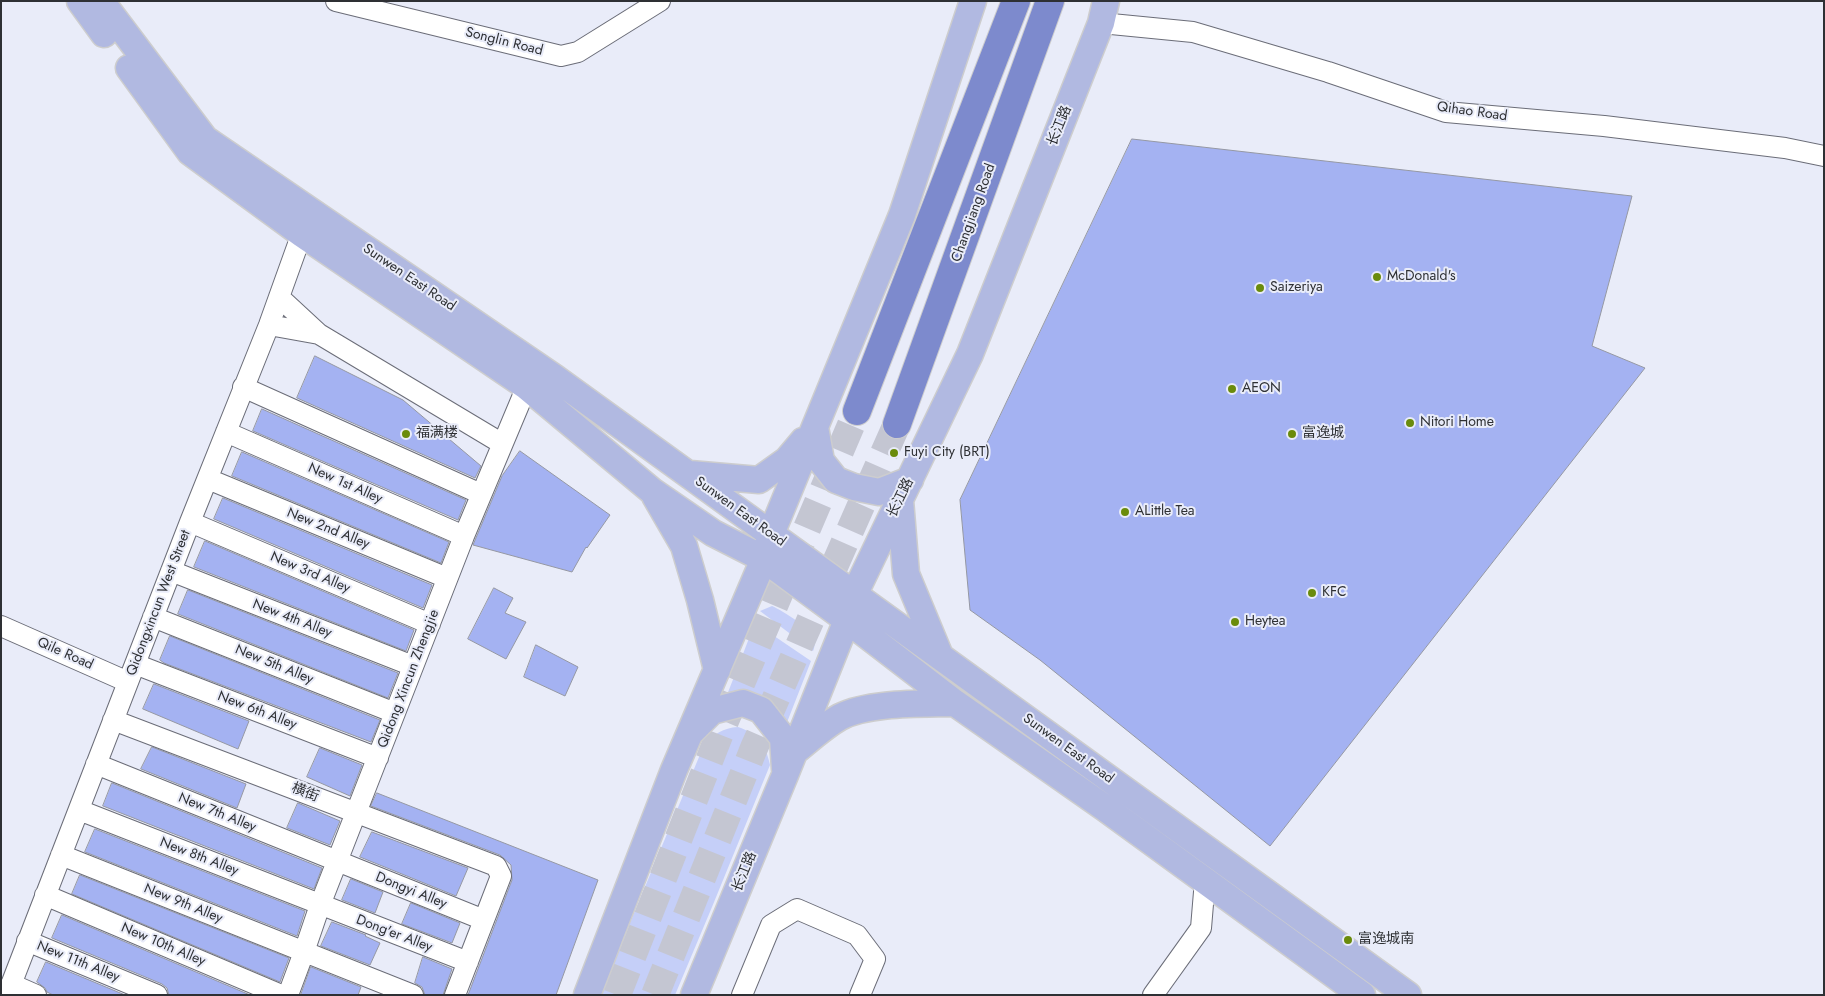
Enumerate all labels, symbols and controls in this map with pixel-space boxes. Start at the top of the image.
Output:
street label: Songlin Road [464,24,544,60]
street label: Qihao Road [1436,99,1508,125]
street label: 长江路 [1044,103,1076,149]
street label: Changjiang Road [948,162,1000,264]
street label: Sunwen East Road [359,241,459,315]
place label: McDonald's [1387,269,1456,285]
marker: McDonald's [1371,271,1383,283]
place label: Saizeriya [1270,280,1323,296]
marker: Saizeriya [1254,282,1266,294]
place label: AEON [1242,381,1281,397]
marker: AEON [1226,383,1238,395]
place label: Nitori Home [1420,415,1494,431]
marker: Nitori Home [1404,417,1416,429]
place label: 福满楼 [416,426,458,442]
place label: 富逸城 [1302,426,1344,442]
marker: 福满楼 [400,428,412,440]
marker: 富逸城 [1286,428,1298,440]
place label: Fuyi City (BRT) [904,445,990,461]
marker: Fuyi City (BRT) [888,447,900,459]
street label: New 1st Alley [305,460,385,508]
street label: Sunwen East Road [691,473,789,551]
street label: 长江路 [884,475,918,521]
place label: ALittle Tea [1135,504,1195,520]
street label: New 2nd Alley [284,505,372,553]
marker: ALittle Tea [1119,506,1131,518]
street label: Qidongxincun West Street [123,528,195,678]
street label: New 3rd Alley [268,549,352,597]
place label: KFC [1322,585,1346,601]
marker: KFC [1306,587,1318,599]
street label: New 4th Alley [250,596,334,642]
street label: Qidong Xincun Zhengjie [375,607,443,751]
place label: Heytea [1245,614,1285,630]
marker: Heytea [1229,616,1241,628]
street label: Qile Road [34,634,96,674]
street label: New 5th Alley [232,642,316,688]
street label: New 6th Alley [215,688,299,734]
street label: Sunwen East Road [1019,710,1117,788]
street label: 横街 [289,780,321,806]
street label: New 7th Alley [176,790,258,836]
street label: New 8th Alley [157,834,241,880]
street label: 长江路 [729,849,761,895]
street label: Dongyi Alley [373,869,449,913]
street label: New 9th Alley [141,881,225,927]
street label: Dong'er Alley [353,912,435,956]
street label: New 10th Alley [118,920,208,970]
place label: 富逸城南 [1358,932,1414,948]
marker: 富逸城南 [1342,934,1354,946]
street label: New 11th Alley [34,938,122,986]

